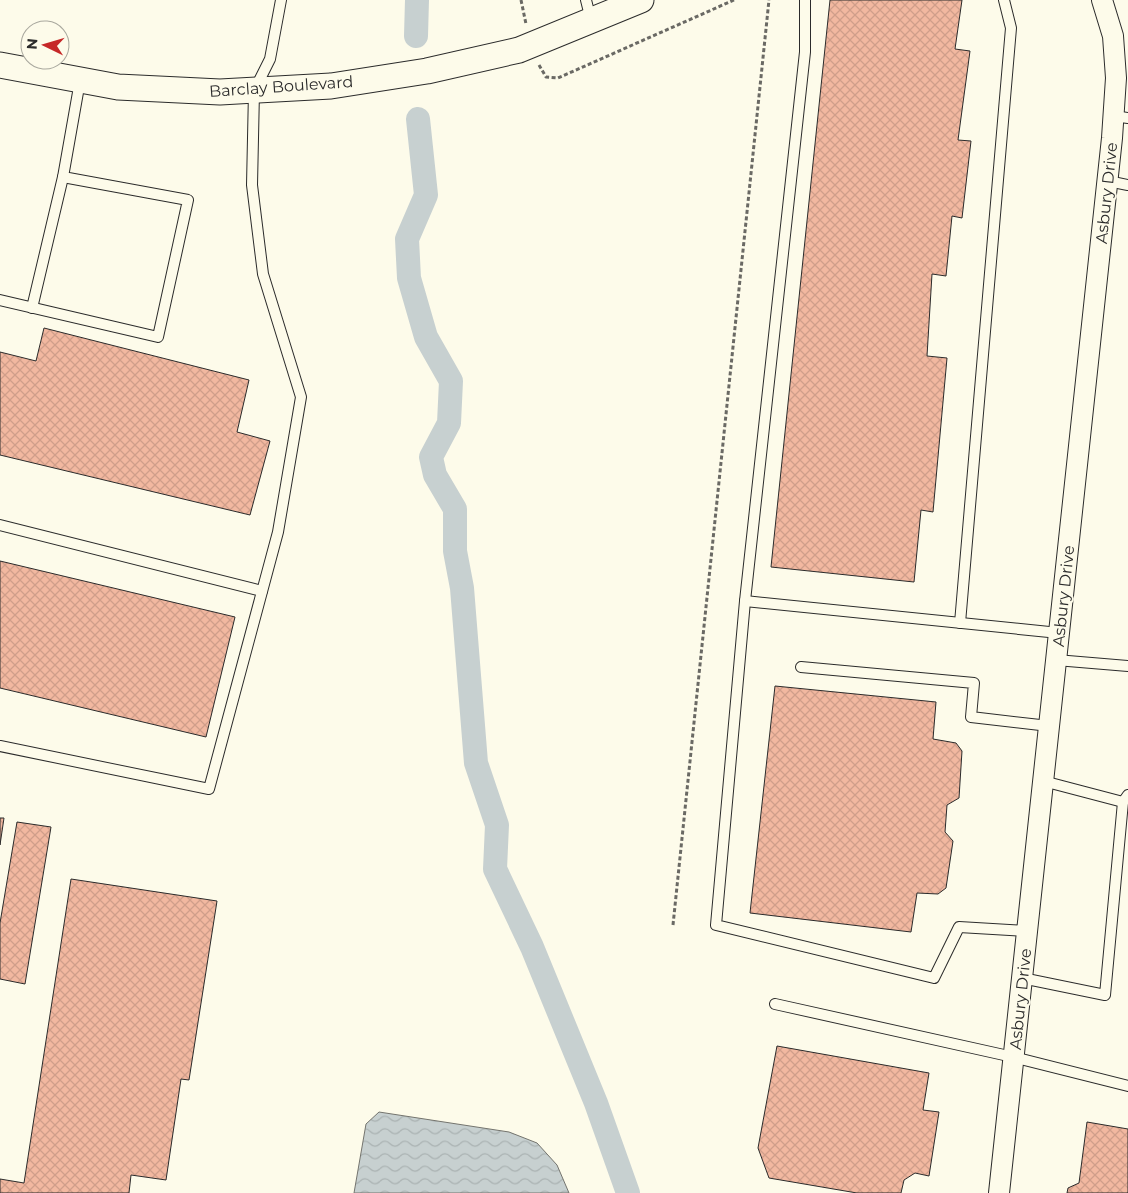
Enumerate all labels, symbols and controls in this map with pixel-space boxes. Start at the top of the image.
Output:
north arrow [20,20,70,70]
text: N [23,37,42,50]
street label: Barclay Boulevard [208,72,354,101]
street label: Asbury Drive [1092,141,1121,245]
street label: Asbury Drive [1049,544,1078,648]
street label: Asbury Drive [1006,947,1035,1051]

